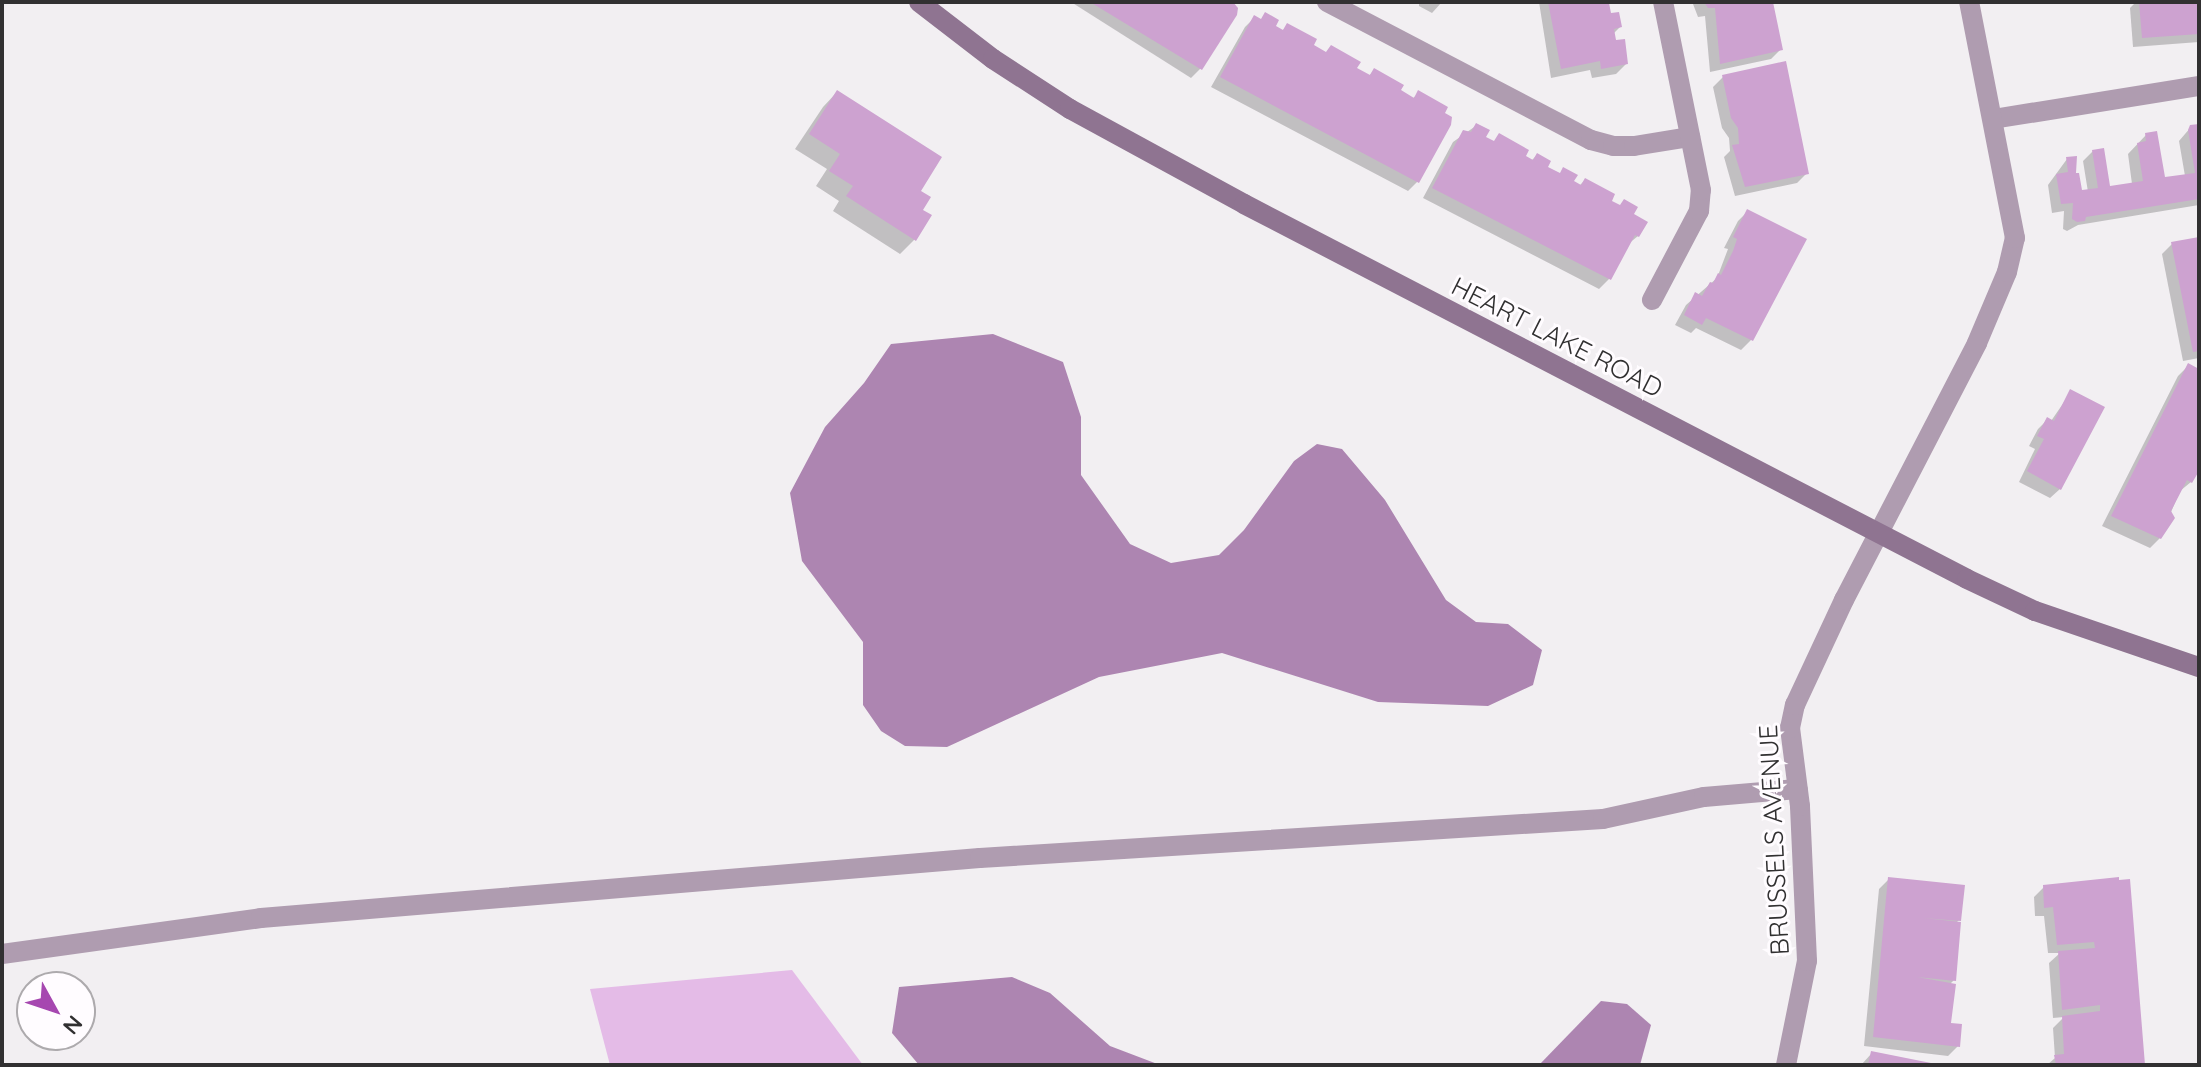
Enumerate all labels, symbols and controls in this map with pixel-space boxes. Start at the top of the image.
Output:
street label: HEART LAKE ROAD [1446,270,1668,404]
street label: BRUSSELS AVENUE [1752,724,1796,956]
north arrow [16,971,96,1051]
text: N [57,1010,89,1040]

